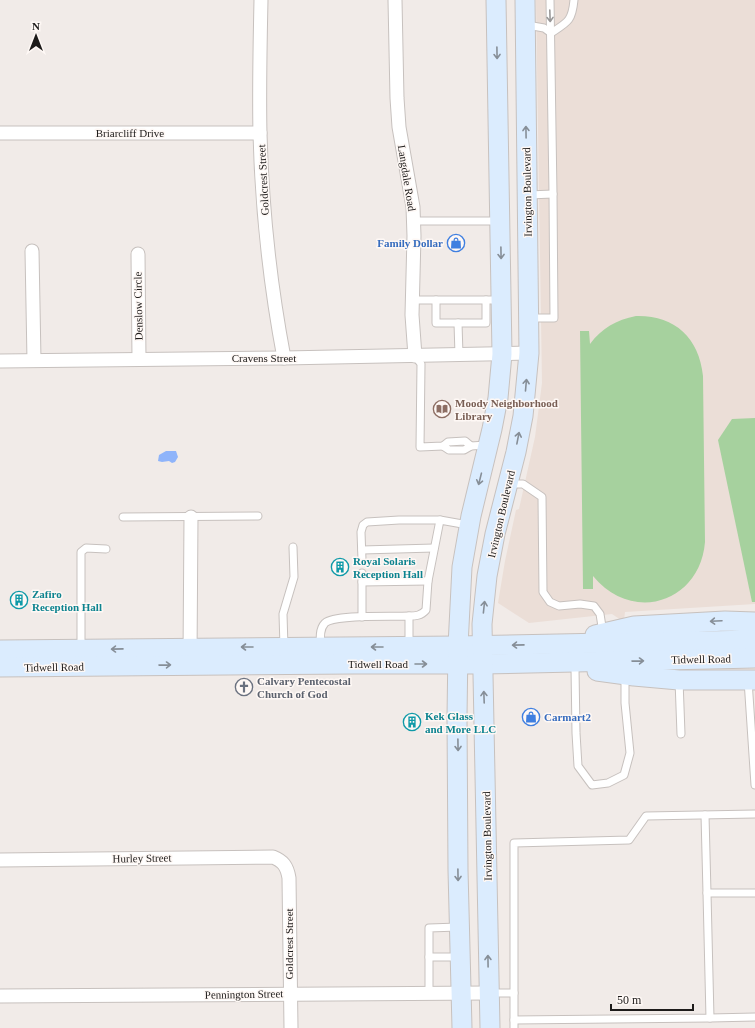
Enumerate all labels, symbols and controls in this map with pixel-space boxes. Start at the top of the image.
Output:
one-way arrow [547,9,554,22]
north arrow [16,16,56,56]
text: N [32,20,40,32]
one-way arrow [493,46,501,59]
one-way arrow [522,126,530,139]
street label: Briarcliff Drive [96,127,164,139]
street label: Goldcrest Street [255,144,271,216]
street label: Langdale Road [396,144,418,212]
street label: Irvington Boulevard [520,147,534,237]
shop icon: Family Dollar [446,233,466,253]
place label: Family Dollar [377,237,443,249]
one-way arrow [497,246,505,259]
street label: Denslow Circle [131,271,145,340]
street label: Cravens Street [232,352,296,364]
one-way arrow [522,379,529,392]
place label: Moody Neighborhood Library [455,397,558,422]
library icon: Moody Neighborhood Library [432,399,452,419]
one-way arrow [515,432,523,445]
street label: Irvington Boulevard [485,469,517,559]
one-way arrow [476,472,484,485]
place label: Royal Solaris Reception Hall [353,555,423,580]
building icon: Royal Solaris Reception Hall [330,557,350,577]
place label: Zafiro Reception Hall [32,588,102,613]
building icon: Zafiro Reception Hall [9,590,29,610]
one-way arrow [480,601,488,614]
one-way arrow [710,618,723,625]
one-way arrow [512,641,525,649]
one-way arrow [241,643,254,651]
one-way arrow [371,643,384,650]
one-way arrow [111,645,124,653]
street label: Tidwell Road [671,652,731,666]
one-way arrow [631,657,644,665]
street label: Tidwell Road [348,658,408,670]
street label: Tidwell Road [24,660,84,674]
one-way arrow [414,660,427,668]
one-way arrow [158,661,171,669]
place label: Calvary Pentecostal Church of God [257,675,351,700]
church icon: Calvary Pentecostal Church of God [234,677,254,697]
one-way arrow [481,691,488,704]
shop icon: Carmart2 [521,707,541,727]
place label: Kek Glass and More LLC [425,710,496,735]
place label: Carmart2 [544,711,592,723]
building icon: Kek Glass and More LLC [402,712,422,732]
one-way arrow [454,738,461,751]
street label: Irvington Boulevard [480,791,494,881]
street label: Hurley Street [112,851,172,865]
one-way arrow [454,868,462,881]
street label: Goldcrest Street [283,908,295,980]
one-way arrow [485,955,492,968]
scale bar [611,986,693,1012]
street label: Pennington Street [205,987,283,1001]
text: 50 m [617,993,642,1007]

